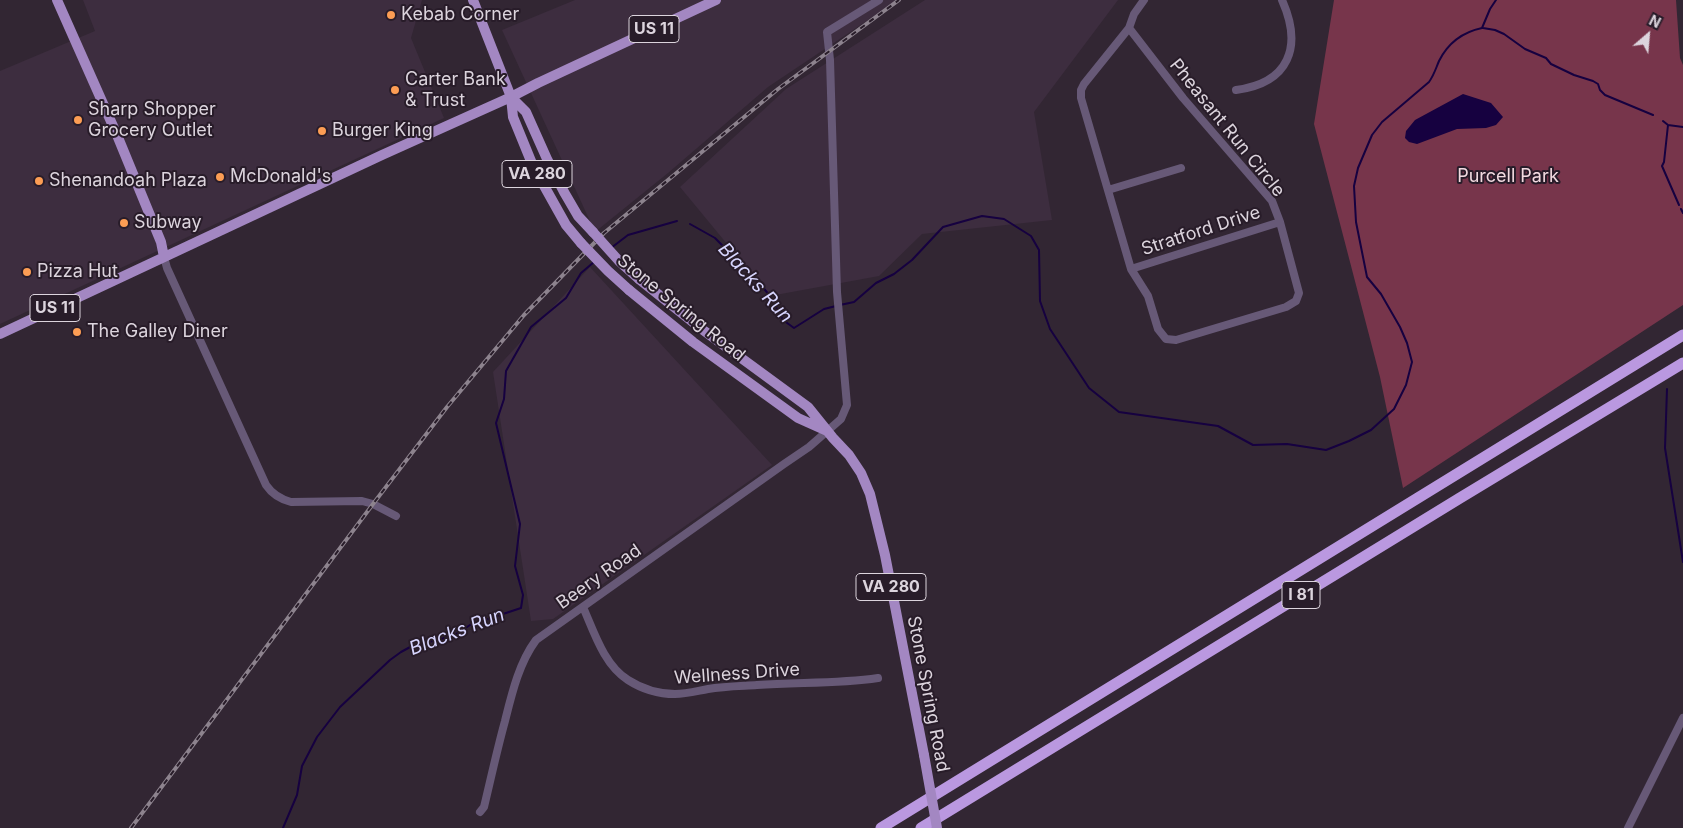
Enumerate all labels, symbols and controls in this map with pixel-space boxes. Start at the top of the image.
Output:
place label: Kebab Corner [401,4,519,26]
marker: Kebab Corner [385,9,397,21]
north arrow [1623,10,1673,60]
text: N [1646,11,1664,31]
road number: US 11 [629,15,679,42]
street label: Pheasant Run Circle [1165,55,1289,201]
place label: Carter Bank & Trust [405,69,506,112]
marker: Carter Bank & Trust [389,84,401,96]
place label: Sharp Shopper Grocery Outlet [88,99,216,142]
marker: Sharp Shopper Grocery Outlet [72,114,84,126]
place label: Burger King [332,120,433,142]
marker: Burger King [316,125,328,137]
road number: VA 280 [502,160,572,188]
place label: McDonald's [230,166,331,188]
park label: Purcell Park [1457,166,1559,188]
place label: Shenandoah Plaza [49,170,207,192]
marker: McDonald's [214,171,226,183]
marker: Shenandoah Plaza [33,175,45,187]
street label: Stratford Drive [1139,202,1263,260]
place label: Subway [134,212,202,234]
marker: Subway [118,217,130,229]
water label: Blacks Run [713,238,797,328]
street label: Stone Spring Road [613,250,749,366]
place label: Pizza Hut [37,261,118,283]
marker: Pizza Hut [21,266,33,278]
road number: US 11 [30,294,80,322]
place label: The Galley Diner [87,321,228,343]
marker: The Galley Diner [71,326,83,338]
street label: Beery Road [552,540,646,614]
road number: VA 280 [856,574,926,600]
road number: I 81 [1282,582,1320,608]
water label: Blacks Run [406,603,508,661]
street label: Stone Spring Road [902,614,954,774]
street label: Wellness Drive [673,659,801,689]

